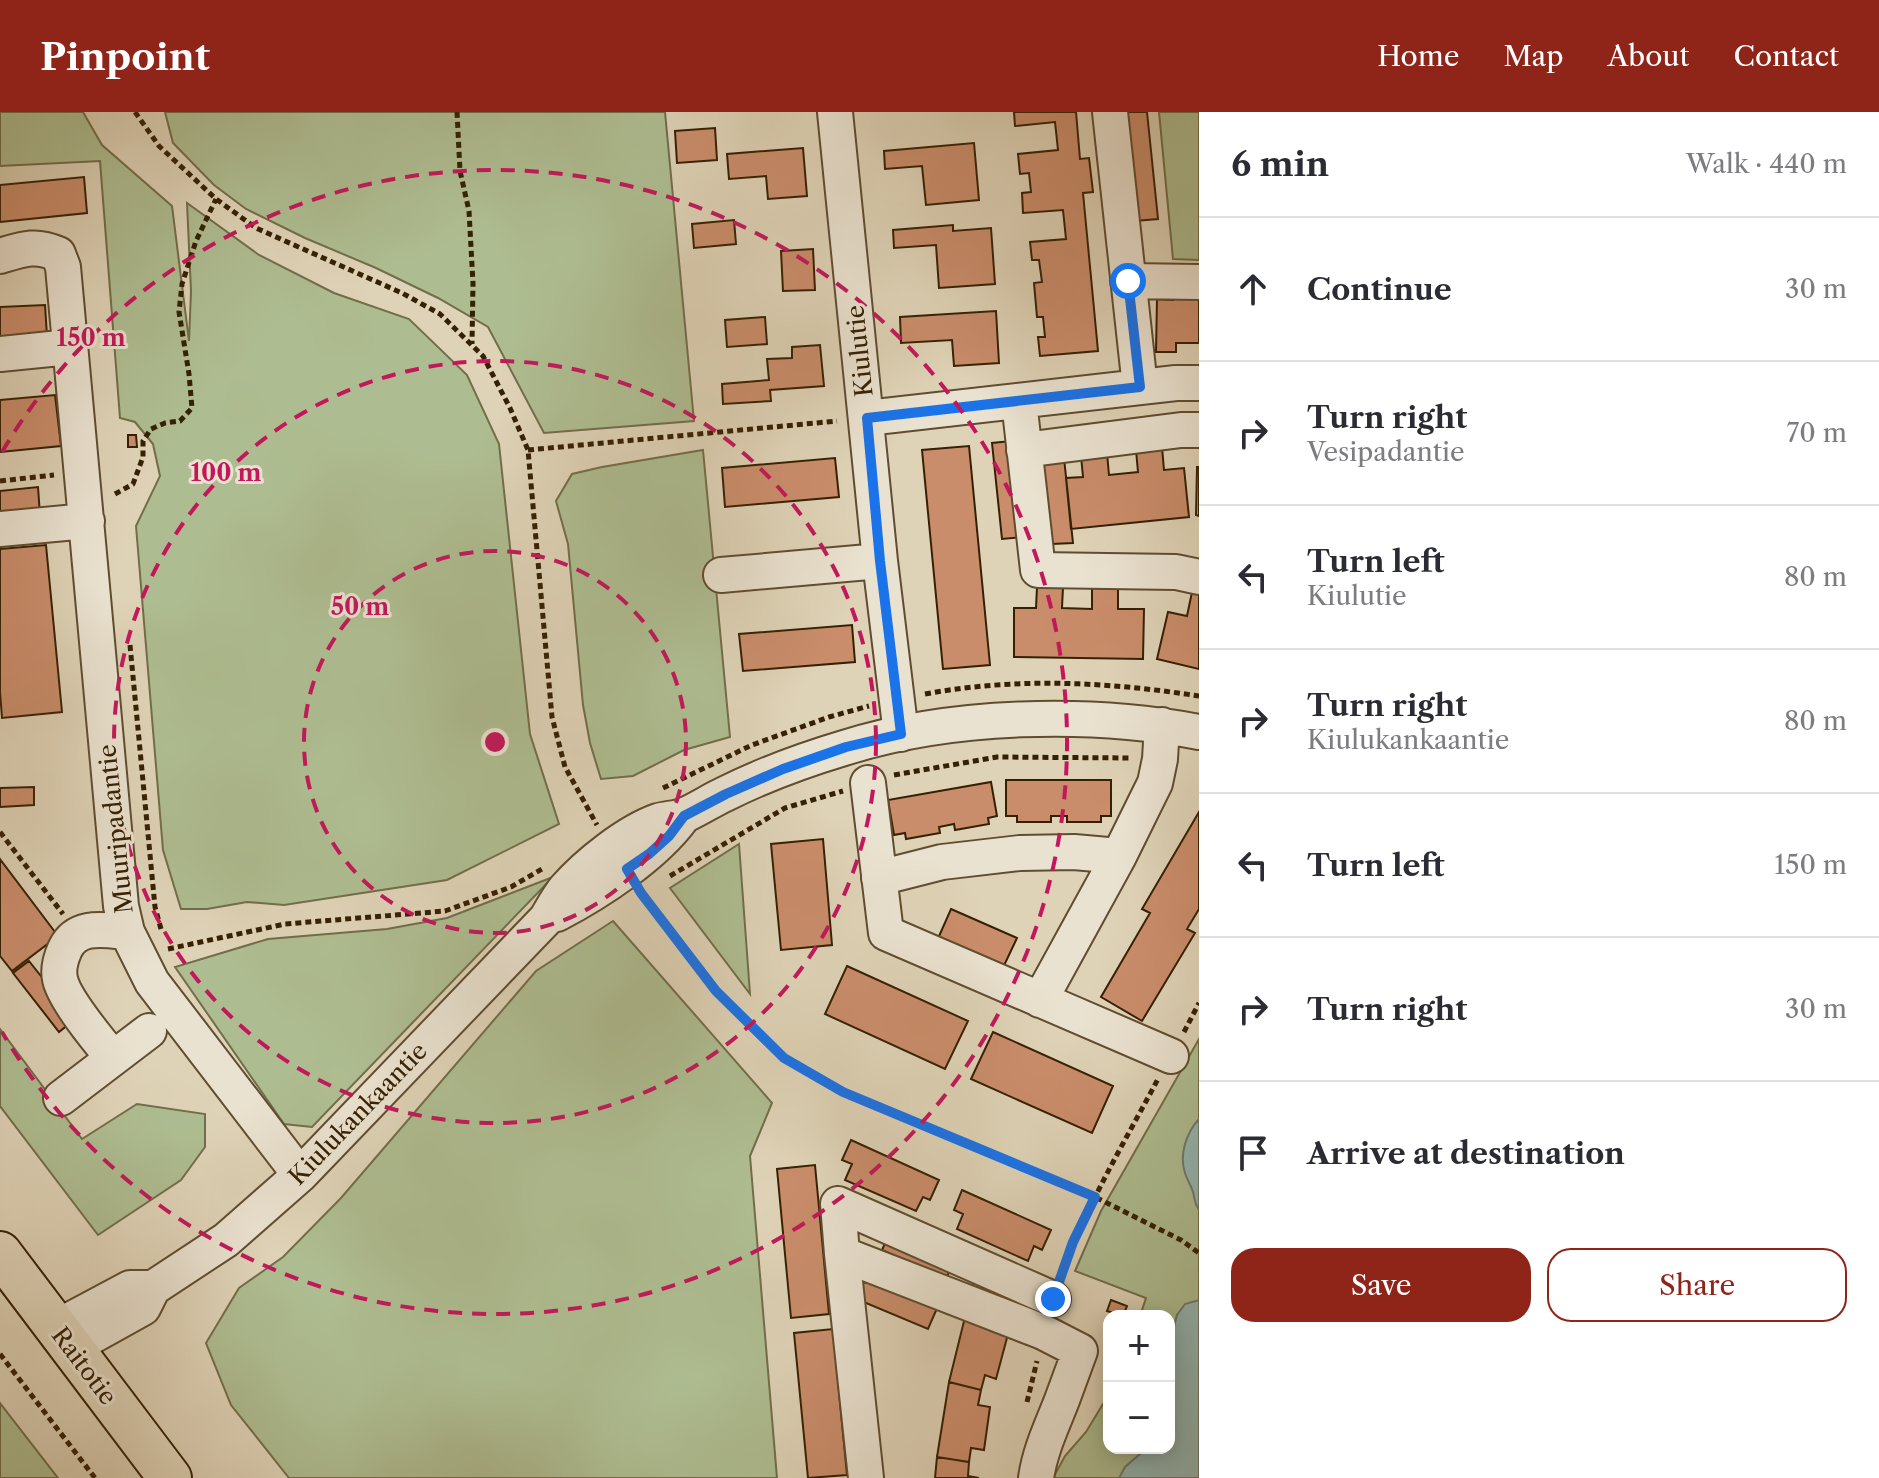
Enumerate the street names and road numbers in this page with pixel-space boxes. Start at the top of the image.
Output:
street label: Kiulutie [840,304,879,398]
street label: Muuripadantie [92,743,139,915]
street label: Kiulukankaantie [282,1036,433,1191]
street label: Raitotie [46,1321,123,1410]

